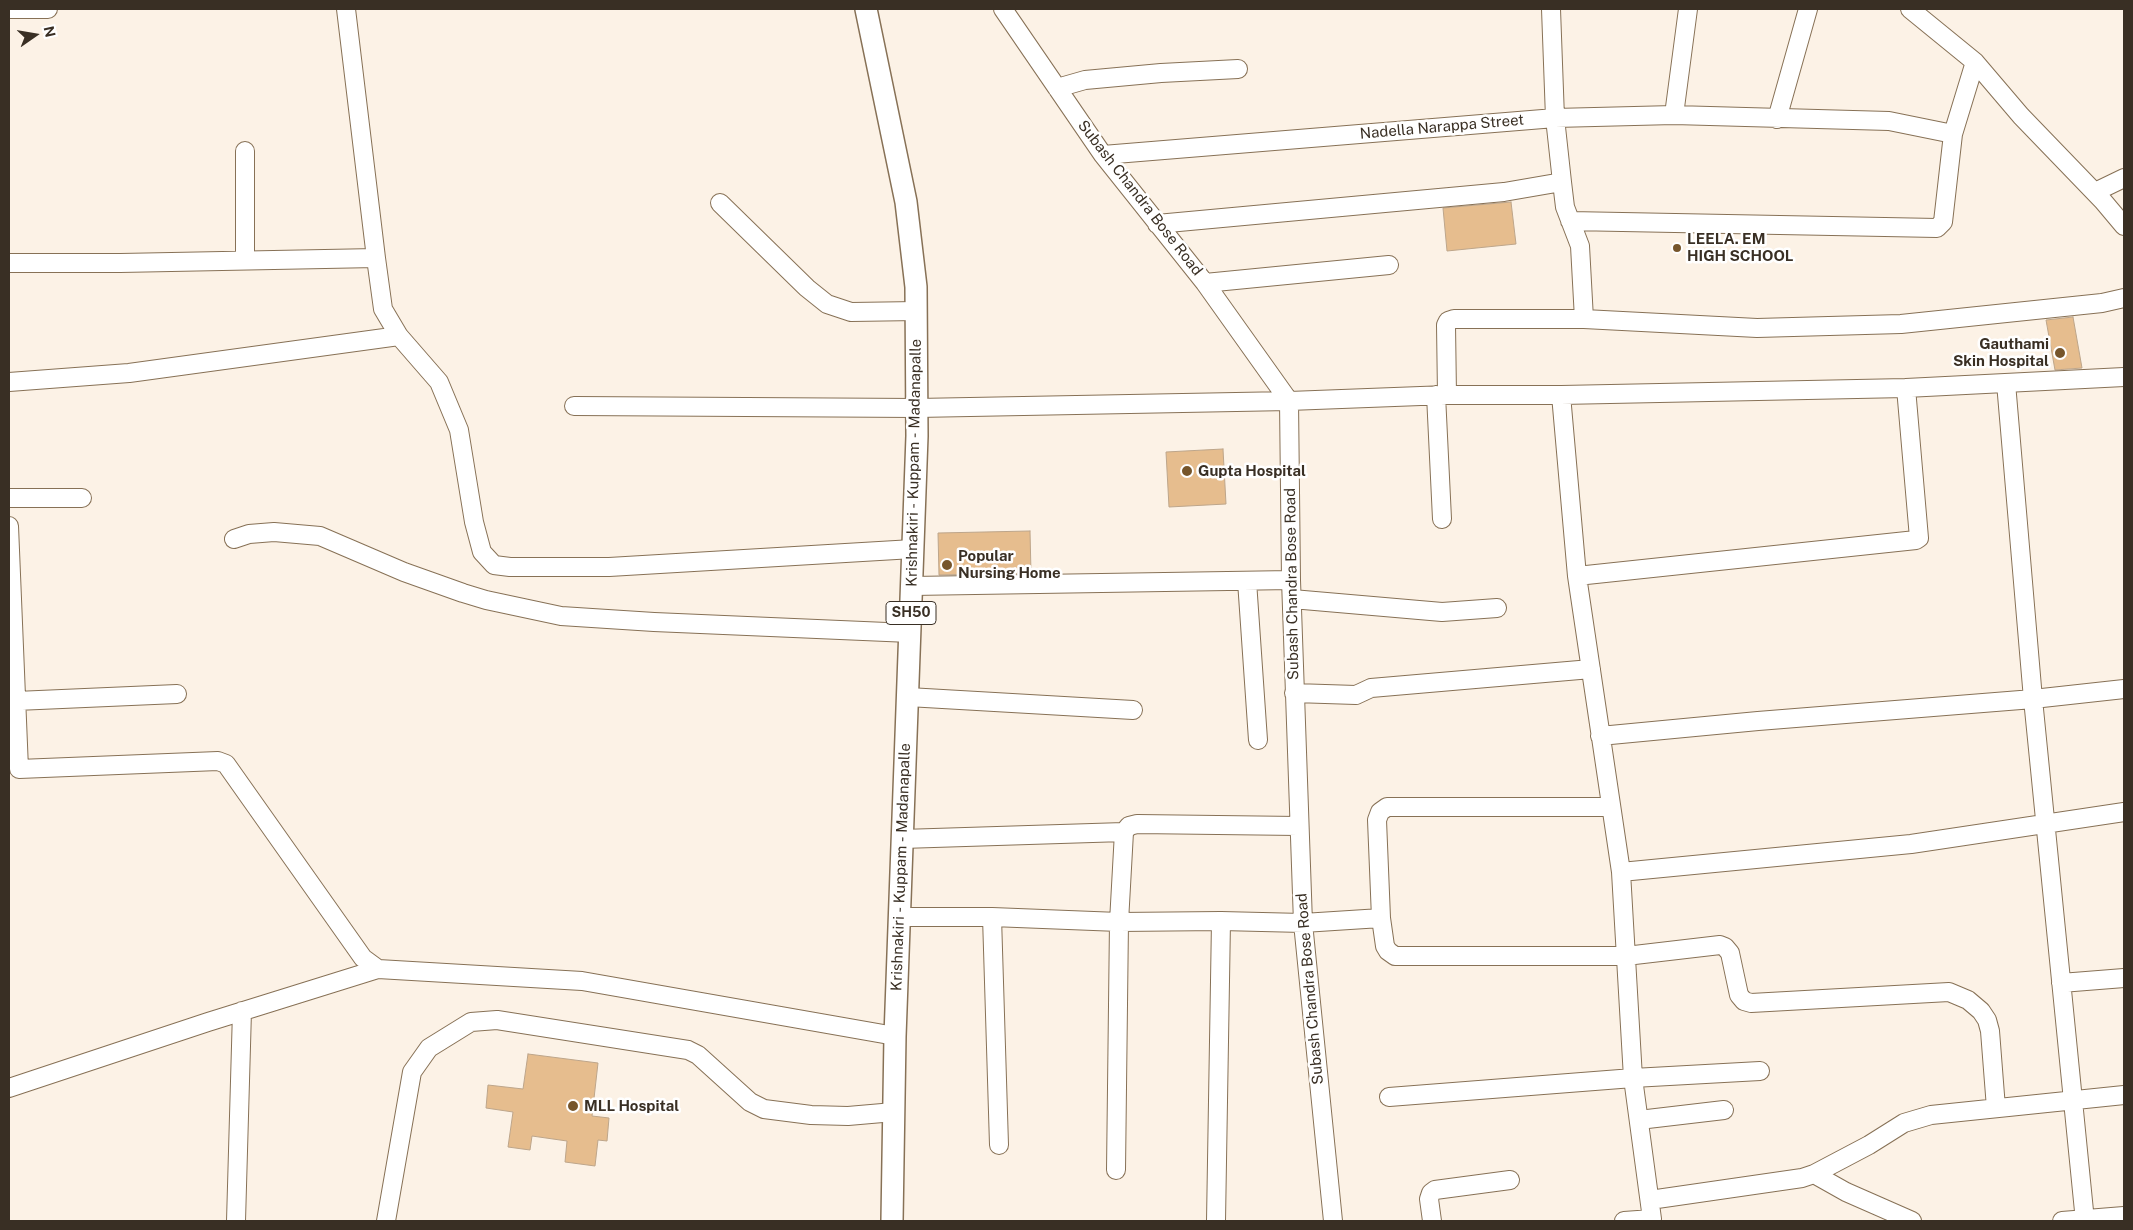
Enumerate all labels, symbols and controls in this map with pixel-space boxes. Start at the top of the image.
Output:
north arrow [10,10,60,60]
text: N [41,24,59,39]
street label: Nadella Narappa Street [1359,111,1525,143]
street label: Subash Chandra Bose Road [1074,117,1206,279]
place label: LEELA. EM HIGH SCHOOL [1687,230,1793,265]
marker: LEELA. EM HIGH SCHOOL [1671,242,1683,254]
place label: Gauthami Skin Hospital [1953,335,2049,370]
street label: Krishnakiri - Kuppam - Madanapalle [903,339,925,587]
marker: Gauthami Skin Hospital [2053,346,2067,360]
place label: Gupta Hospital [1198,462,1306,480]
marker: Gupta Hospital [1180,464,1194,478]
street label: Subash Chandra Bose Road [1281,488,1303,680]
place label: Popular Nursing Home [958,547,1061,582]
marker: Popular Nursing Home [940,558,954,572]
road number: SH50 [886,602,936,624]
street label: Krishnakiri - Kuppam - Madanapalle [888,743,914,991]
street label: Subash Chandra Bose Road [1293,893,1327,1085]
place label: MLL Hospital [584,1097,679,1115]
marker: MLL Hospital [566,1099,580,1113]

